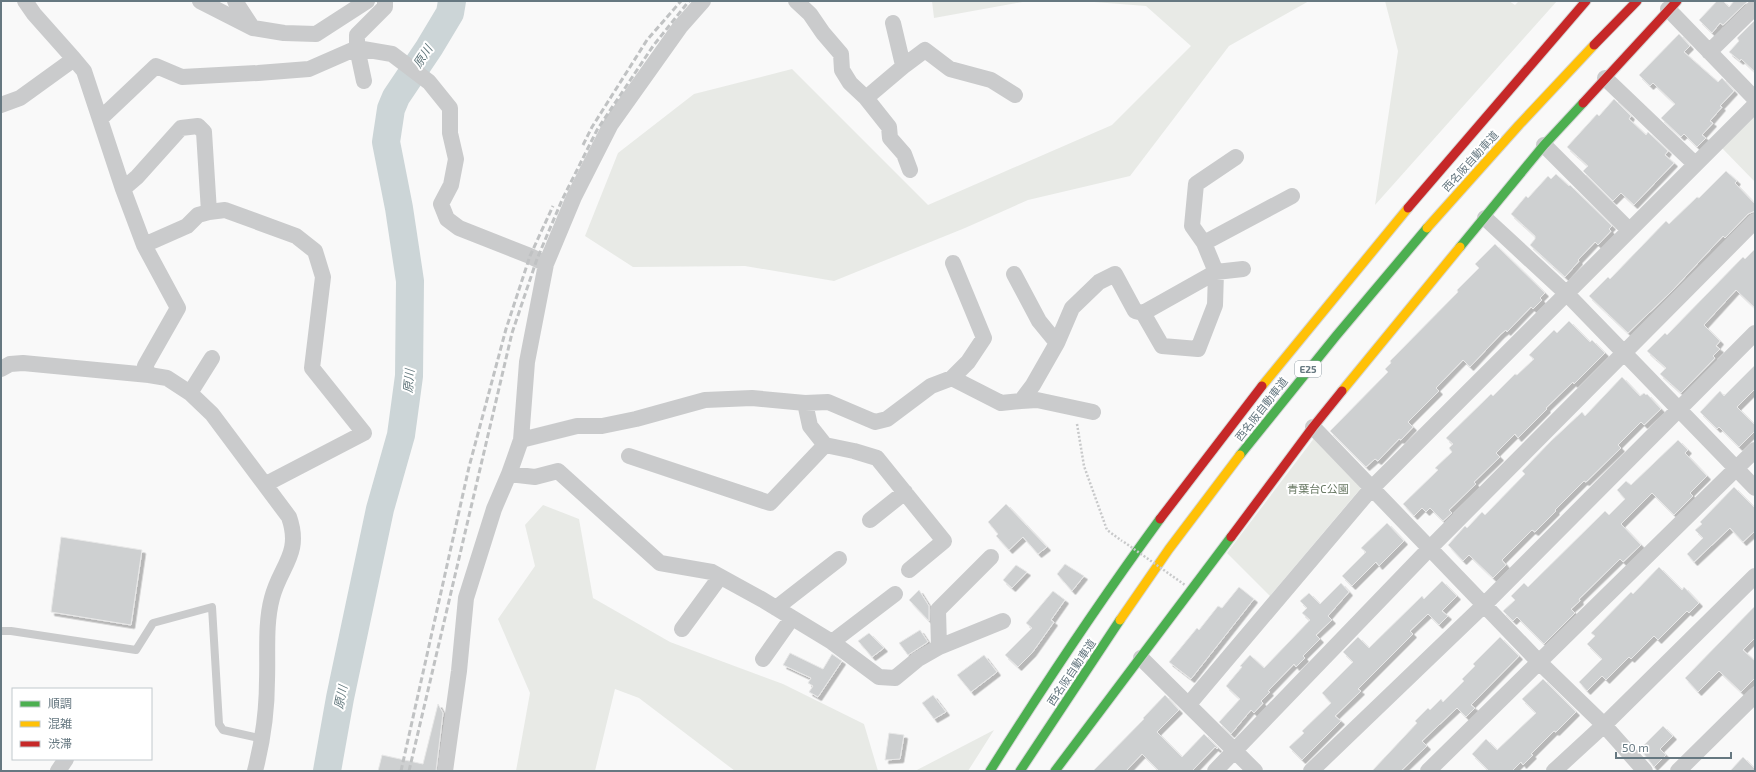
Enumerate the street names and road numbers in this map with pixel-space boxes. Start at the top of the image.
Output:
street label: 西名阪自動車道 [1439,128,1501,194]
road number: E25 [1295,361,1321,377]
street label: 西名阪自動車道 [1232,375,1290,443]
street label: 西名阪自動車道 [1044,636,1098,708]

